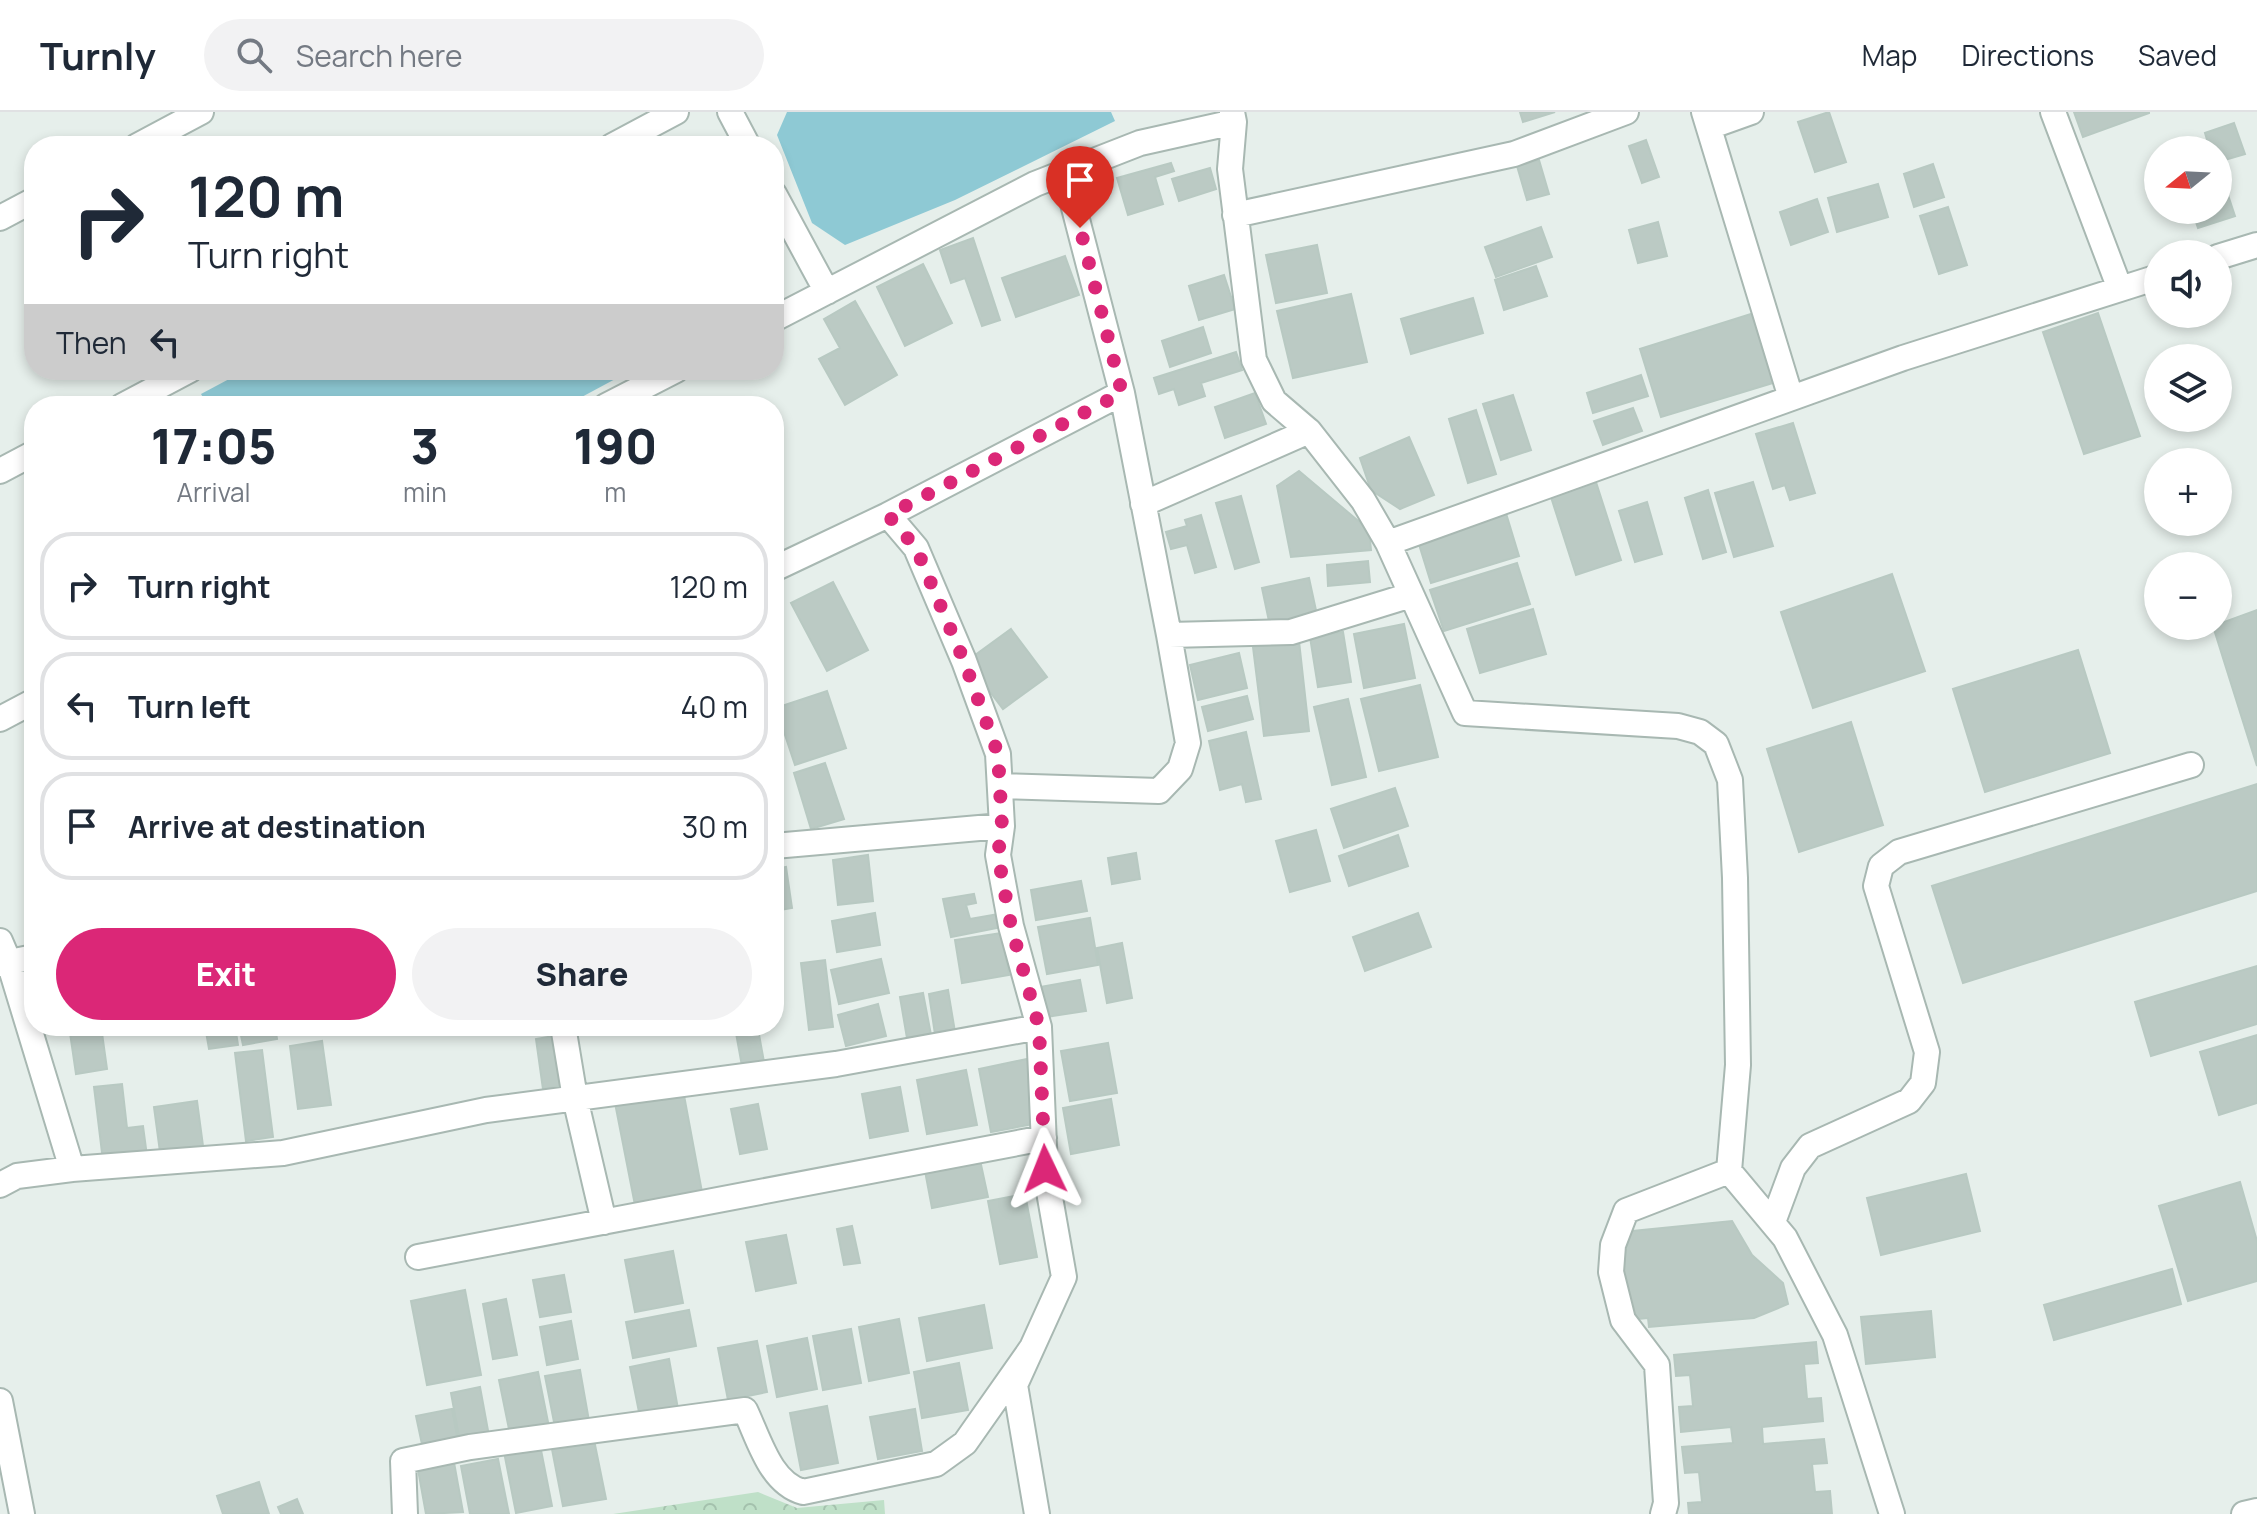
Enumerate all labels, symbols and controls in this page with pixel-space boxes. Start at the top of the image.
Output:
search box [204,19,764,91]
text: Turnly [40,29,156,81]
icon: search [232,33,276,77]
text: Search here [296,35,463,76]
text: Map [1862,36,1917,74]
text: Directions [1961,36,2094,74]
text: Saved [2138,36,2217,74]
north arrow [2144,136,2232,224]
map controls [2144,136,2232,640]
pin [1046,146,1114,228]
text: 120 m [188,157,344,234]
icon: arrive [1058,158,1102,202]
icon: right [56,168,160,272]
text: Turn right [188,230,349,279]
button: sound [2144,240,2232,328]
icon: left [143,320,187,364]
text: Then [56,322,127,363]
button: layers [2144,344,2232,432]
text: 17:05 [151,413,276,478]
text: 3 [411,413,439,478]
text: 190 [573,413,657,478]
button: + [2144,448,2232,536]
text: Arrival [176,474,251,510]
text: min [403,474,447,510]
text: m [604,474,626,510]
button: − [2144,552,2232,640]
icon: right [60,564,104,608]
text: Turn right [128,566,271,607]
text: 120 m [669,566,748,607]
icon: left [60,684,104,728]
text: Turn left [128,686,251,727]
text: 40 m [681,686,748,727]
icon: arrive [60,804,104,848]
text: Arrive at destination [128,806,426,847]
text: 30 m [682,806,748,847]
button: Exit [56,928,396,1020]
button: Share [412,928,752,1020]
position arrow [1003,1127,1087,1211]

